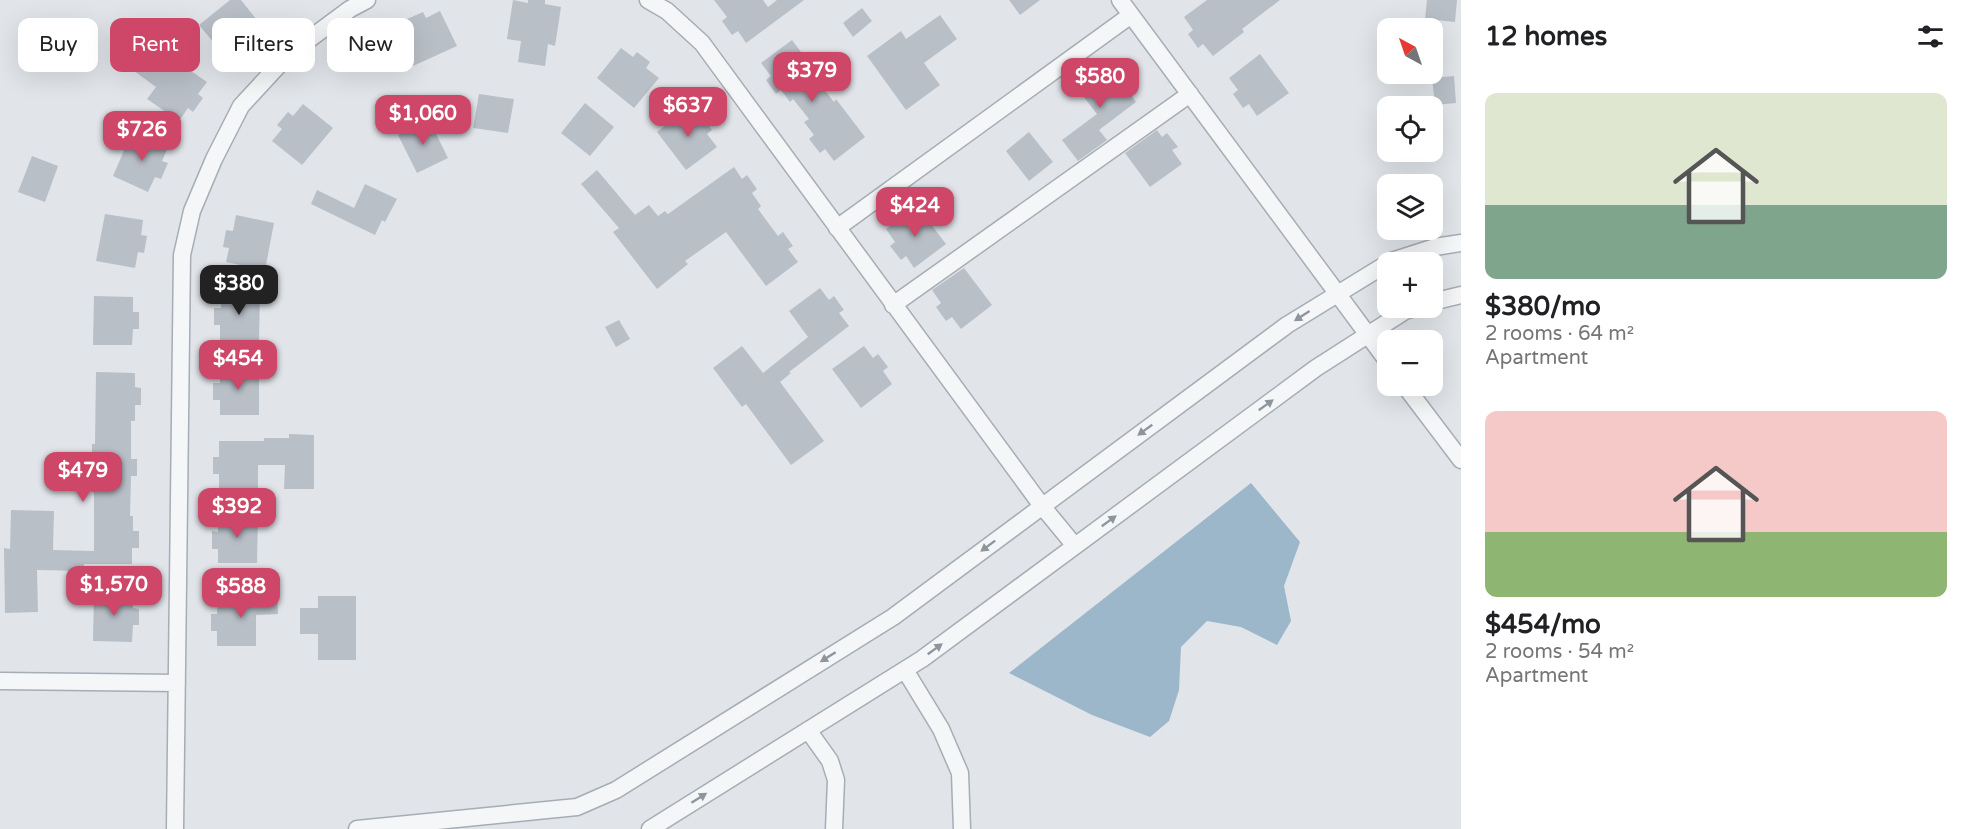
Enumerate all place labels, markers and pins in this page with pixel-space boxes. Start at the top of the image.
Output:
pin: $379 [776,52,848,103]
pin: $580 [1064,58,1136,109]
pin: $637 [652,87,724,138]
pin: $1,060 [374,95,472,146]
pin: $726 [106,111,178,162]
pin: $424 [879,187,951,238]
pin: $380 [203,265,275,316]
pin: $454 [202,340,274,391]
pin: $479 [47,452,119,503]
pin: $392 [201,488,273,539]
pin: $1,570 [65,566,163,617]
pin: $588 [205,568,277,619]

